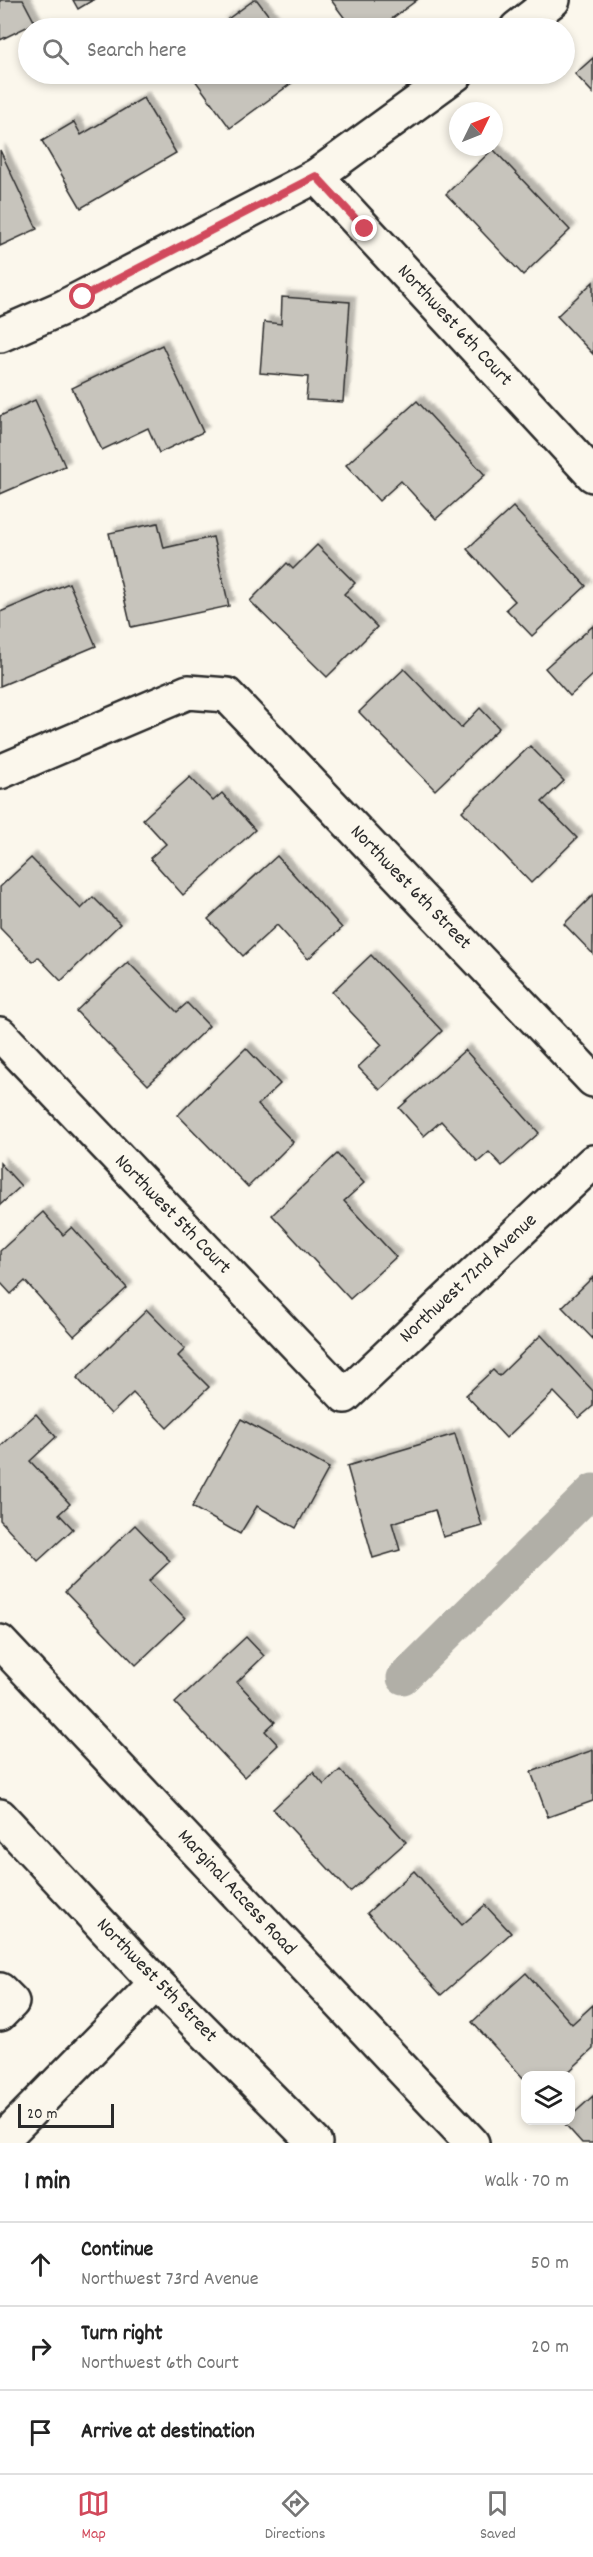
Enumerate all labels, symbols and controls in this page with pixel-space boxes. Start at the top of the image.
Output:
search box [18,18,575,84]
icon: search [39,35,72,68]
text: Search here [87,36,186,67]
north arrow [449,102,503,156]
route end [351,215,377,241]
street label: Northwest 6th Court [390,259,518,393]
route start [69,283,95,309]
street label: Northwest 6th Street [343,819,477,957]
street label: Northwest 5th Court [107,1149,237,1281]
street label: Northwest 72nd Avenue [394,1208,544,1350]
street label: Marginal Access Road [170,1824,302,1962]
street label: Northwest 5th Street [89,1912,223,2050]
map controls [521,2071,575,2125]
button: layers [521,2071,575,2125]
scale bar [18,2101,114,2128]
text: 20 m [27,2103,57,2126]
text: 1 min [24,2164,70,2201]
text: Walk · 70 m [485,2168,569,2196]
text: Continue [81,2235,153,2266]
icon: ahead [24,2248,57,2281]
text: 50 m [531,2250,569,2278]
text: Northwest 73rd Avenue [81,2266,258,2294]
text: Turn right [81,2319,163,2350]
icon: right [24,2332,57,2365]
text: 20 m [531,2334,569,2362]
text: Northwest 6th Court [81,2350,239,2378]
icon: arrive [24,2416,57,2449]
text: Arrive at destination [81,2417,255,2448]
tab: Map [77,2487,110,2546]
tab: Directions [265,2487,325,2546]
tab: Saved [480,2487,516,2546]

